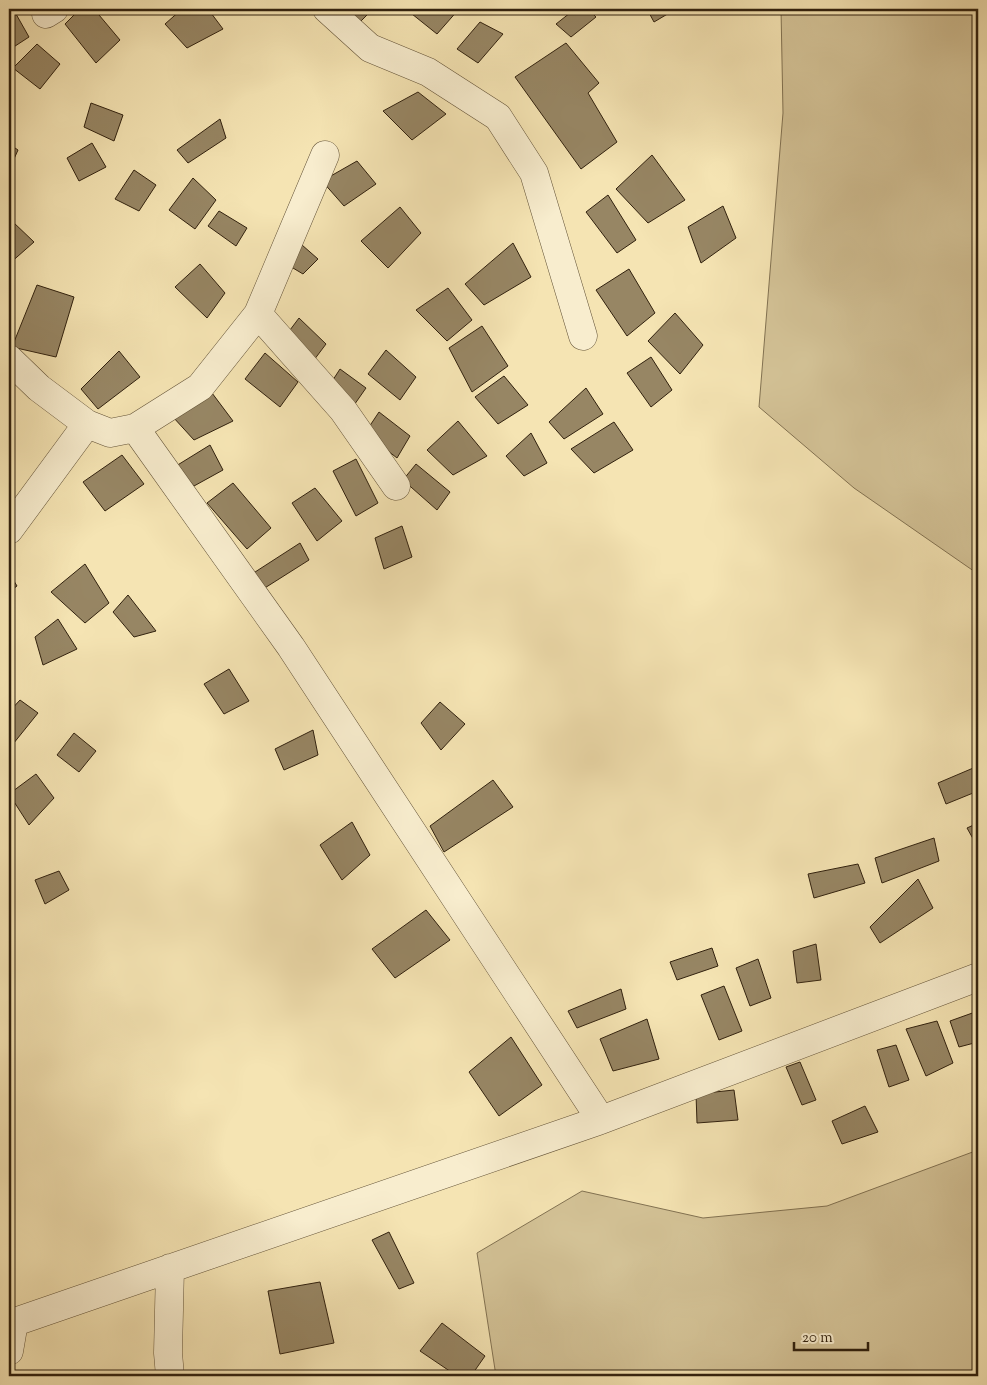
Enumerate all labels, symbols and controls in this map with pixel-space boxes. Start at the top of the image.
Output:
scale bar [794,1320,868,1352]
text: 20 m [802,1328,833,1349]

